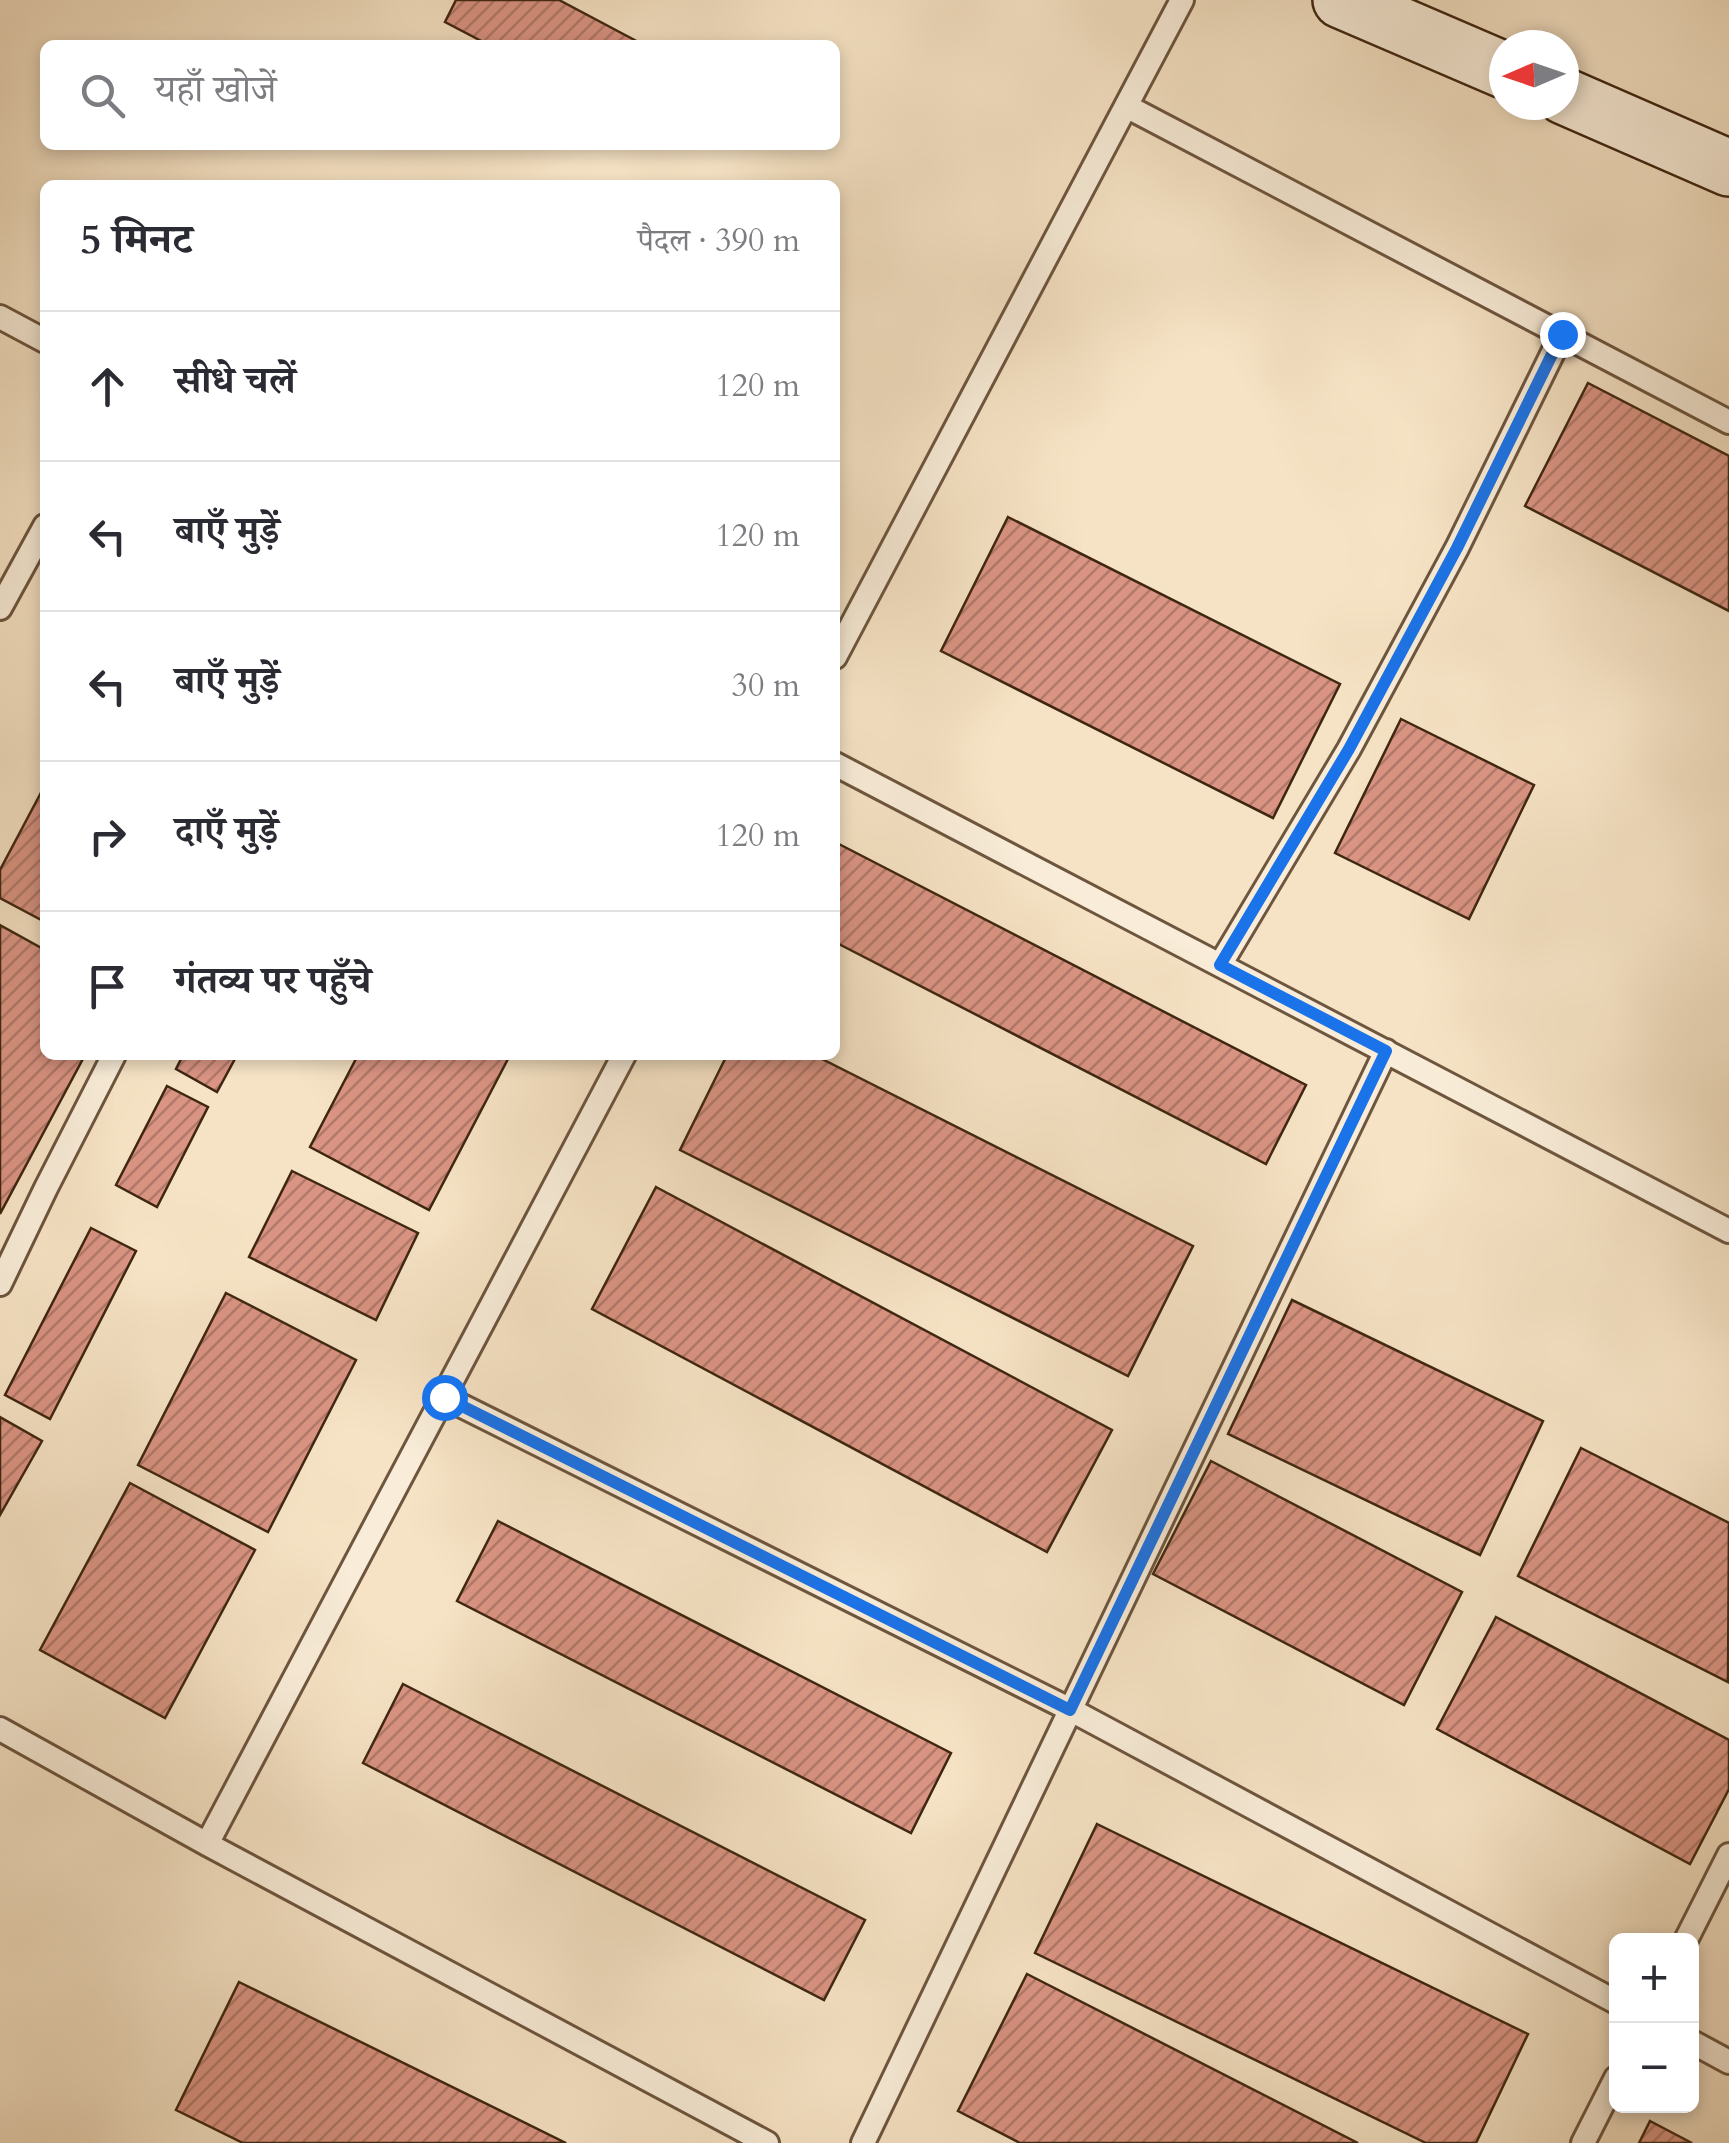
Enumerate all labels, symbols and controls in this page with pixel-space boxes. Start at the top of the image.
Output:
north arrow [1489,30,1579,120]
search box [40,40,840,150]
text: यहाँ खोजें [155,64,276,116]
icon: search [75,68,130,123]
text: 5 मिनट [80,211,192,268]
text: पैदल · 390 m [638,219,800,263]
route end [1540,312,1586,358]
text: सीधे चलें [175,355,295,407]
icon: ahead [80,359,135,414]
text: 120 m [715,364,800,408]
text: बाएँ मुड़ें [175,505,279,557]
icon: left [80,509,135,564]
text: 120 m [715,514,800,558]
text: बाएँ मुड़ें [175,655,279,707]
icon: left [80,659,135,714]
text: 30 m [732,664,800,708]
text: दाएँ मुड़ें [175,805,278,857]
icon: right [80,809,135,864]
text: 120 m [715,814,800,858]
text: गंतव्य पर पहुँचे [175,955,371,1007]
icon: arrive [80,959,135,1014]
route start [422,1375,468,1421]
map controls [1609,1933,1699,2113]
button: + [1609,1933,1699,2023]
button: − [1609,2023,1699,2113]

